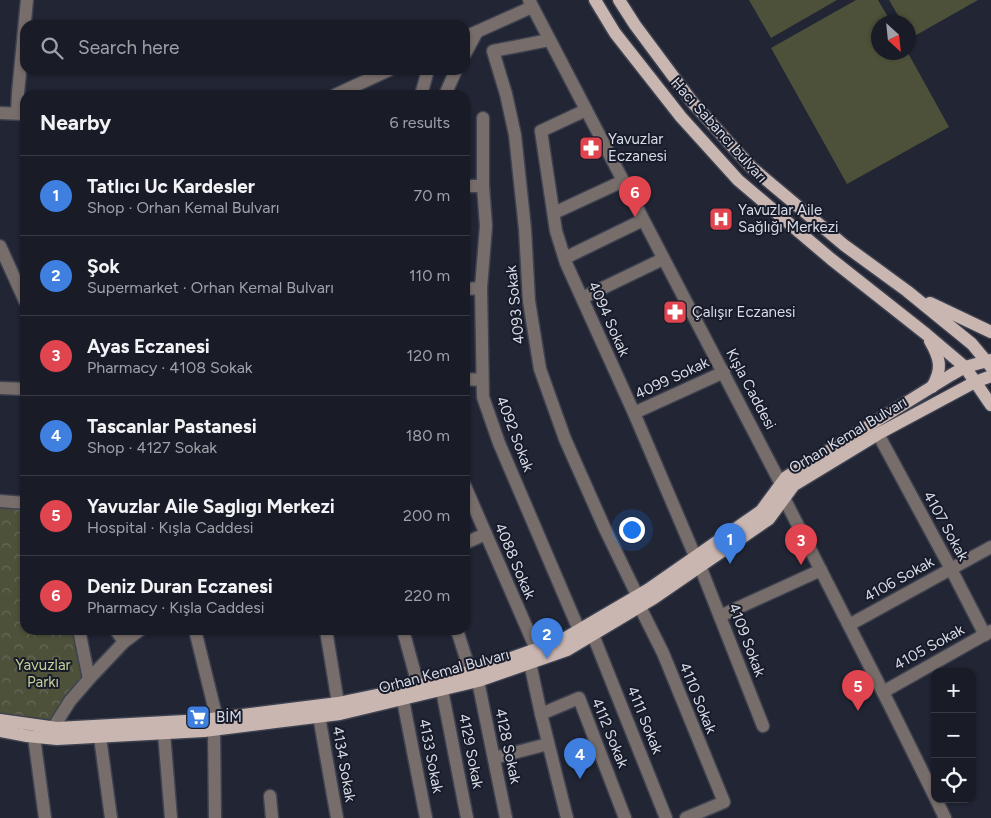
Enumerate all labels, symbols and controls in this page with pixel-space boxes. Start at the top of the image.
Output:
north arrow [871,15,916,60]
search box [20,20,470,75]
icon: search [38,34,66,62]
text: Search here [78,36,180,59]
street label: Hacı Sabancı bulvarı [667,74,771,186]
text: Nearby [40,110,111,135]
text: 6 results [389,113,450,132]
place label: Yavuzlar Eczanesi [608,130,667,165]
pharmacy icon: Yavuzlar Eczanesi [578,135,604,161]
text: Tatlıcı Uc Kardesler [87,175,255,198]
pin: 6 [619,176,651,217]
text: 1 [53,186,59,205]
text: 70 m [414,186,450,205]
text: Shop · Orhan Kemal Bulvarı [87,198,280,217]
place label: Yavuzlar Aile Sağlığı Merkezi [738,201,839,236]
hospital icon: Yavuzlar Aile Sağlığı Merkezi [708,206,734,232]
text: Şok [87,255,120,278]
street label: 4093 Sokak [502,264,528,345]
text: 2 [51,266,61,285]
text: 110 m [409,266,450,285]
text: Supermarket · Orhan Kemal Bulvarı [87,278,334,297]
street label: 4094 Sokak [584,279,634,360]
pharmacy icon: Çalışır Eczanesi [662,299,688,325]
place label: Çalışır Eczanesi [692,303,796,321]
text: Ayas Eczanesi [87,335,210,358]
street label: Kışla Caddesi [722,345,780,433]
text: 3 [52,346,60,365]
text: 120 m [407,346,450,365]
street label: 4099 Sokak [632,353,713,403]
text: Pharmacy · 4108 Sokak [87,358,253,377]
street label: Orhan Kemal Bulvarı [786,393,910,477]
street label: 4092 Sokak [492,394,538,475]
text: Tascanlar Pastanesi [87,415,257,438]
text: 4 [51,426,61,445]
text: 180 m [406,426,450,445]
text: Shop · 4127 Sokak [87,438,217,457]
street label: 4107 Sokak [920,488,973,565]
text: Yavuzlar Aile Saglıgı Merkezi [87,495,335,518]
text: 5 [51,506,61,525]
text: 200 m [403,506,450,525]
your location [619,517,645,543]
text: Hospital · Kışla Caddesi [87,518,254,537]
street label: 4088 Sokak [491,520,539,602]
pin: 1 [714,523,746,564]
pin: 3 [785,524,817,565]
street label: 4106 Sokak [861,552,938,606]
text: Deniz Duran Eczanesi [87,575,273,598]
text: 6 [51,586,61,605]
text: 220 m [404,586,450,605]
text: Pharmacy · Kışla Caddesi [87,598,264,617]
street label: 4109 Sokak [725,601,770,680]
pin: 2 [531,618,563,659]
street label: 4105 Sokak [891,620,968,674]
street label: Orhan Kemal Bulvarı [377,645,511,697]
park label: Yavuzlar Parkı [15,656,71,691]
street label: 4110 Sokak [676,660,721,737]
map controls [931,668,976,803]
button: + [931,668,976,713]
pin: 5 [842,670,874,711]
street label: 4111 Sokak [623,683,667,757]
street label: 4112 Sokak [588,695,632,771]
supermarket icon: BİM [185,704,211,730]
street label: 4128 Sokak [491,707,525,786]
place label: BİM [216,708,242,726]
street label: 4129 Sokak [455,712,487,791]
button: − [931,713,976,758]
street label: 4133 Sokak [415,717,447,795]
street label: 4134 Sokak [328,725,360,804]
pin: 4 [564,738,596,779]
button: locate [931,758,976,803]

